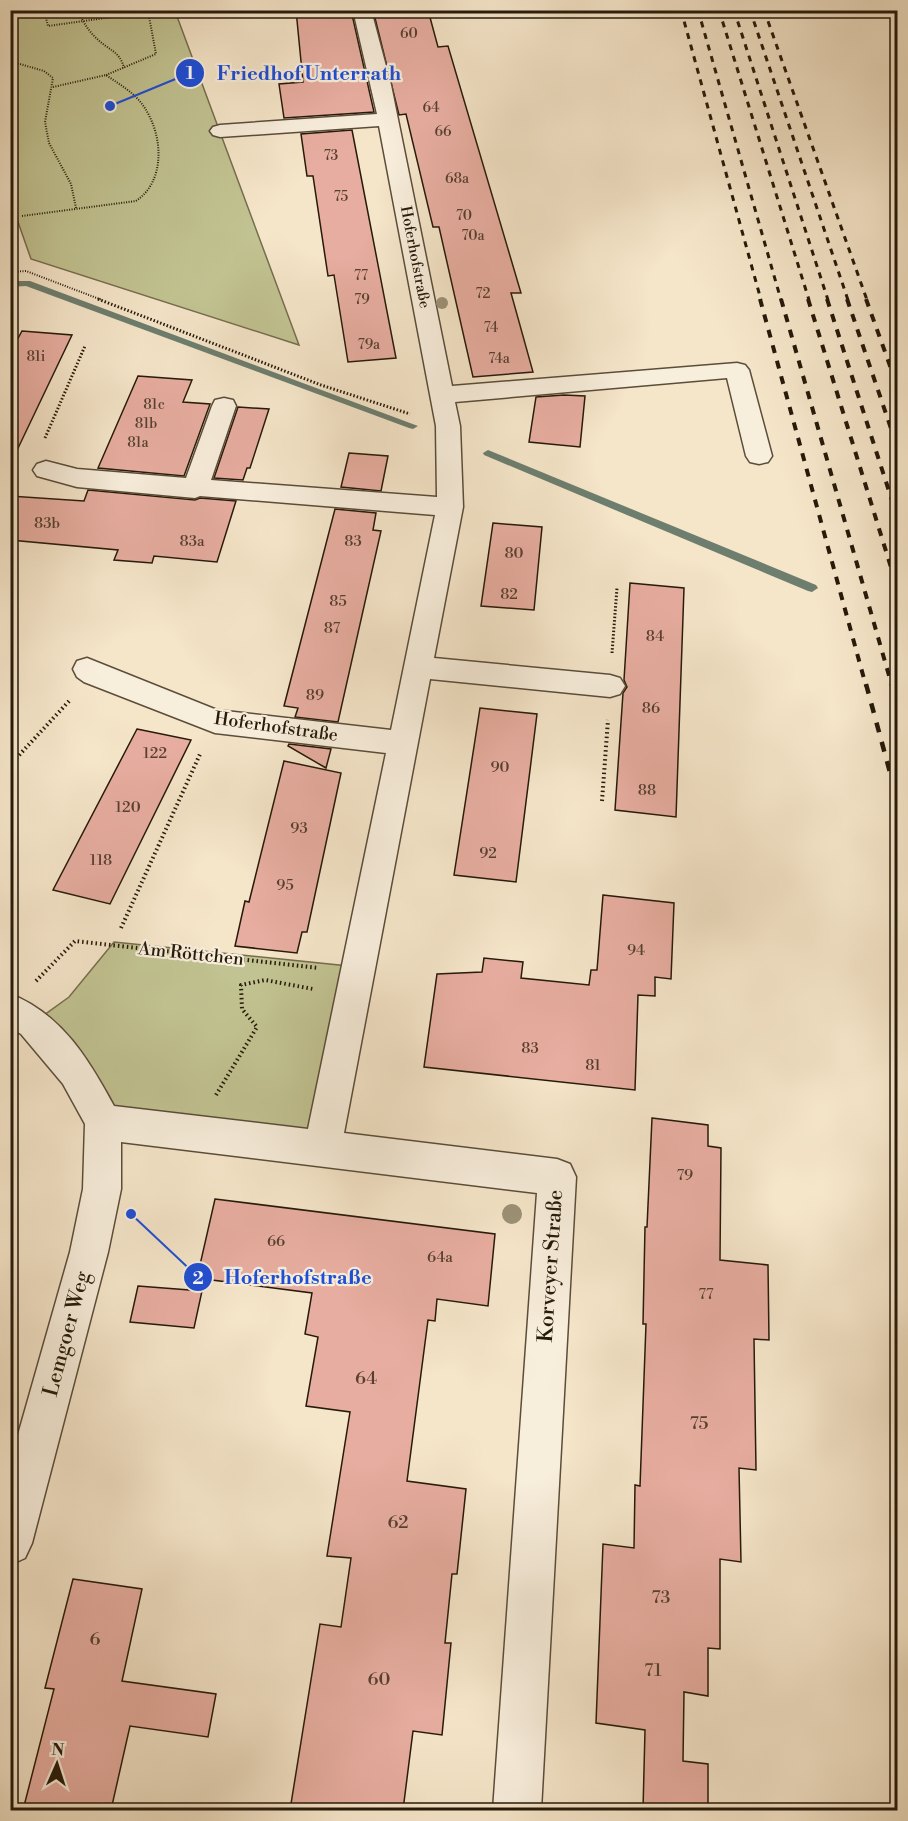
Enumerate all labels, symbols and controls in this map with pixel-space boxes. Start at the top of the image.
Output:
house number: 60 [400,25,418,43]
callout: Friedhof Unterrath [175,54,413,92]
text: 1 [186,62,195,85]
text: Friedhof Unterrath [217,62,402,87]
house number: 64 [422,99,440,117]
house number: 66 [435,123,452,141]
house number: 73 [324,147,339,165]
house number: 68a [445,170,470,188]
house number: 75 [334,188,349,206]
street label: Hoferhofstraße [396,204,434,310]
house number: 70 [456,207,472,225]
house number: 70a [461,227,485,245]
house number: 77 [354,267,368,285]
house number: 72 [476,285,490,303]
house number: 79 [354,291,370,309]
house number: 74 [484,319,498,337]
house number: 79a [358,336,381,354]
house number: 81i [27,348,46,366]
house number: 74a [488,350,511,368]
house number: 81c [143,396,165,414]
house number: 81b [135,415,157,433]
house number: 81a [127,434,150,452]
house number: 83b [34,514,60,533]
house number: 83a [179,532,205,551]
house number: 83 [344,532,362,551]
house number: 80 [504,544,524,563]
house number: 82 [500,585,518,604]
house number: 85 [329,592,347,611]
house number: 87 [324,619,341,638]
house number: 84 [646,627,664,646]
house number: 89 [306,686,324,705]
house number: 86 [642,699,660,718]
street label: Hoferhofstraße [213,707,339,747]
house number: 122 [143,744,167,763]
house number: 90 [490,758,510,777]
house number: 88 [638,781,656,800]
house number: 120 [115,798,141,817]
house number: 93 [290,819,308,838]
house number: 92 [479,844,497,863]
house number: 118 [90,851,112,870]
house number: 95 [276,876,294,895]
street label: Am Röttchen [136,937,245,971]
house number: 94 [627,941,645,960]
house number: 83 [521,1039,539,1058]
house number: 81 [585,1056,601,1075]
house number: 79 [677,1166,693,1185]
street label: Korveyer Straße [533,1189,569,1343]
house number: 66 [267,1232,285,1251]
house number: 64a [427,1248,453,1267]
callout: Hoferhofstraße [183,1258,384,1296]
text: Hoferhofstraße [224,1266,372,1291]
text: 2 [192,1267,204,1290]
street label: Lemgoer Weg [38,1268,96,1400]
house number: 77 [698,1285,714,1304]
house number: 64 [355,1367,377,1390]
house number: 75 [690,1412,708,1435]
house number: 62 [387,1511,409,1534]
house number: 73 [652,1586,670,1609]
house number: 6 [90,1628,101,1651]
house number: 71 [644,1659,662,1682]
house number: 60 [368,1668,390,1691]
north arrow [27,1734,87,1794]
text: N [51,1740,65,1760]

